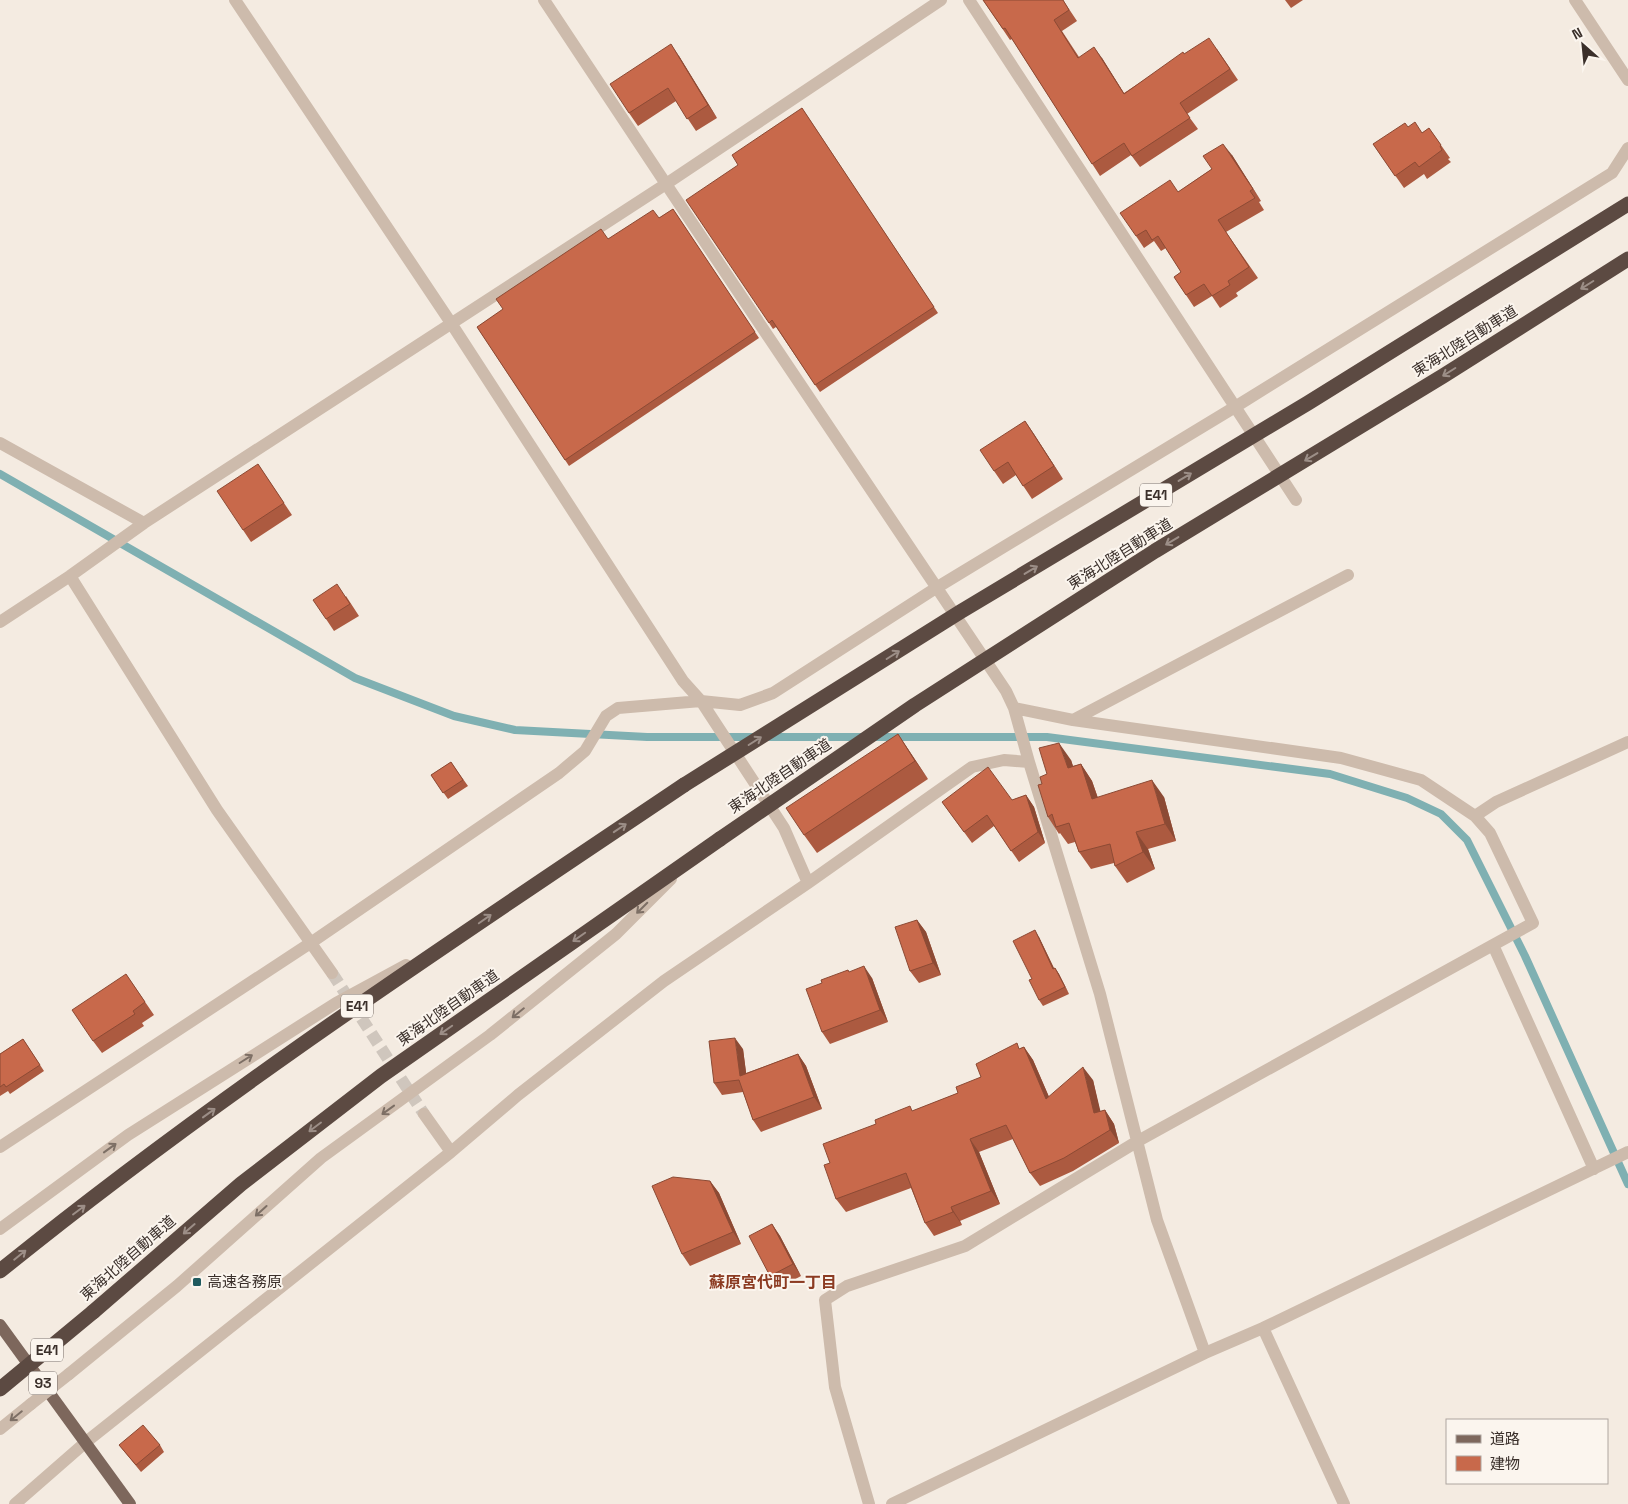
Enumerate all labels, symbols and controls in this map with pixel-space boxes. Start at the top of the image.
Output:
north arrow [1558,20,1608,70]
text: N [1569,23,1585,44]
one-way arrow [1580,281,1594,291]
street label: 東海北陸自動車道 [1409,301,1521,380]
one-way arrow [1443,367,1457,377]
one-way arrow [1304,452,1318,462]
one-way arrow [1178,471,1192,481]
road number: E41 [1140,484,1172,506]
street label: 東海北陸自動車道 [1064,514,1176,593]
one-way arrow [1165,537,1179,547]
one-way arrow [1024,564,1038,574]
one-way arrow [885,649,899,659]
street label: 東海北陸自動車道 [725,734,835,817]
one-way arrow [748,736,762,746]
one-way arrow [613,823,627,833]
one-way arrow [636,902,648,914]
one-way arrow [478,914,492,924]
one-way arrow [572,932,586,942]
street label: 東海北陸自動車道 [393,965,502,1050]
road number: E41 [341,994,373,1018]
one-way arrow [512,1007,525,1018]
one-way arrow [439,1025,453,1035]
one-way arrow [239,1054,253,1065]
one-way arrow [381,1105,395,1115]
one-way arrow [202,1107,215,1118]
one-way arrow [309,1121,322,1132]
one-way arrow [103,1143,117,1153]
one-way arrow [72,1205,86,1215]
one-way arrow [255,1205,268,1216]
street label: 東海北陸自動車道 [76,1211,179,1304]
one-way arrow [183,1223,196,1234]
one-way arrow [13,1250,26,1261]
place label: 高速各務原 [207,1272,282,1291]
district label: 蘇原宮代町一丁目 [709,1272,837,1293]
marker: 高速各務原 [191,1276,203,1288]
road number: E41 [31,1338,63,1362]
road number: 93 [29,1372,57,1395]
one-way arrow [9,1411,22,1422]
legend [1446,1419,1608,1484]
text: 道路 [1490,1429,1520,1448]
text: 建物 [1490,1454,1520,1473]

